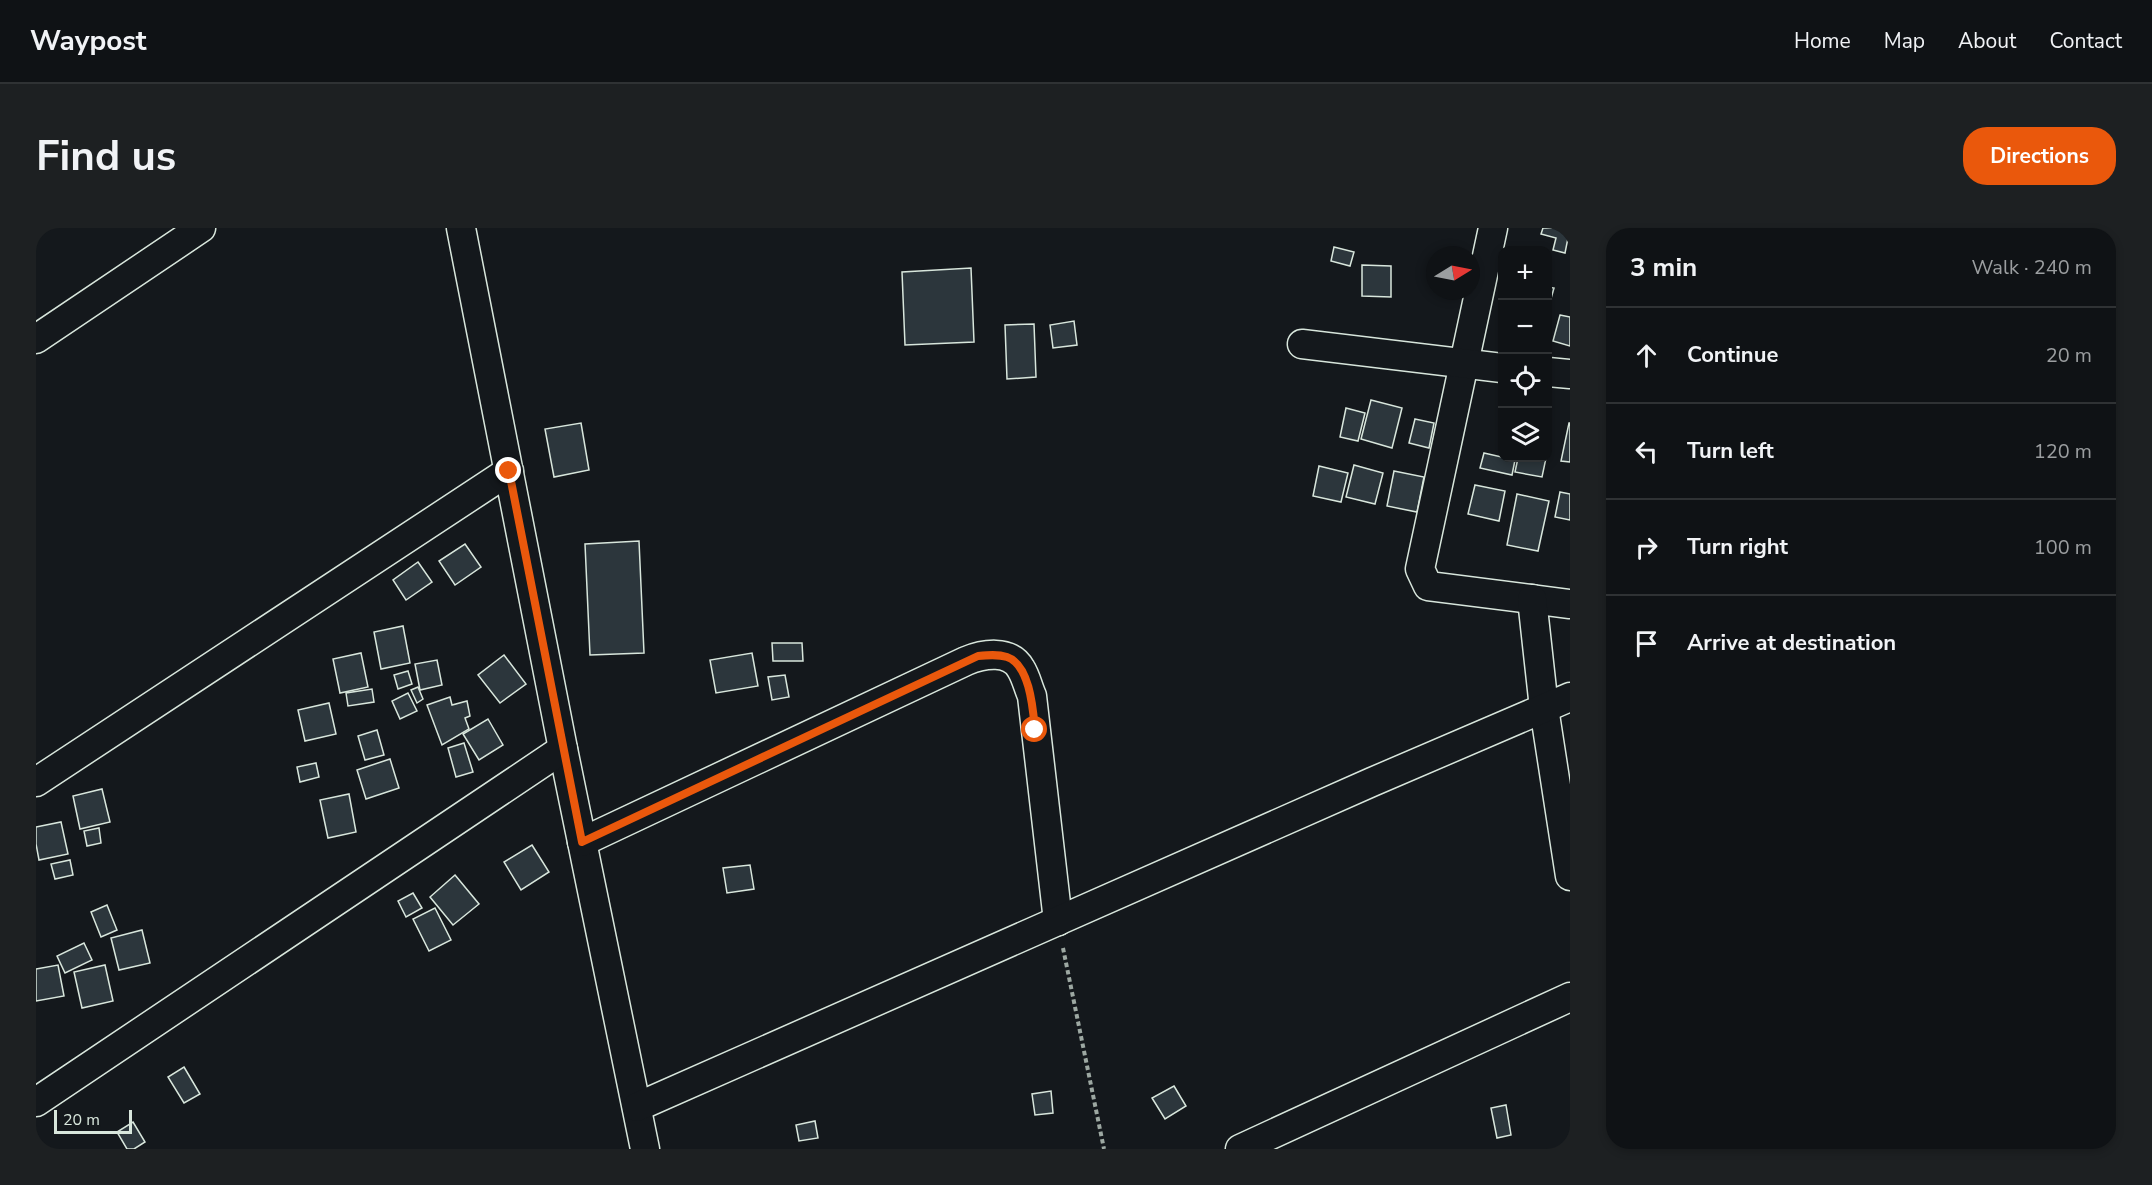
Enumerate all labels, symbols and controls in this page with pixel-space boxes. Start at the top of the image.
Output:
text: Waypost [30,22,147,60]
text: Home [1794,27,1851,55]
text: Map [1884,27,1925,55]
text: About [1958,27,2016,55]
text: Contact [2049,27,2122,55]
button: Directions [1963,127,2116,185]
text: Find us [36,128,176,185]
north arrow [1426,246,1480,300]
map controls [1498,246,1552,462]
button: + [1498,246,1552,300]
text: 3 min [1630,250,1697,285]
text: Walk · 240 m [1972,254,2092,281]
button: − [1498,300,1552,354]
icon: ahead [1630,339,1663,372]
text: Continue [1687,340,1778,370]
text: 20 m [2046,342,2092,369]
button: locate [1498,354,1552,408]
button: layers [1498,408,1552,462]
icon: left [1630,435,1663,468]
text: Turn left [1687,436,1774,466]
text: 120 m [2034,438,2092,465]
route end [495,457,521,483]
icon: right [1630,531,1663,564]
text: Turn right [1687,532,1788,562]
text: 100 m [2034,534,2092,561]
icon: arrive [1630,627,1663,660]
text: Arrive at destination [1687,628,1896,658]
route start [1021,716,1047,742]
scale bar [54,1107,132,1134]
text: 20 m [63,1109,100,1131]

